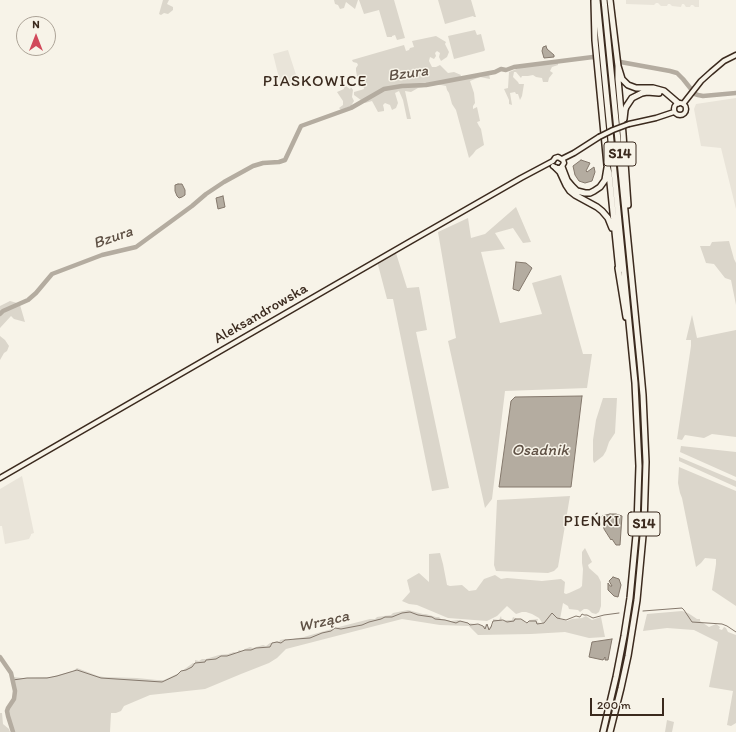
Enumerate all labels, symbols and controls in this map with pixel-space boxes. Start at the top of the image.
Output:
north arrow [16,16,56,56]
text: N [32,18,40,31]
water label: Bzura [387,62,429,86]
district label: PIASKOWICE [262,72,368,92]
road number: S14 [604,142,636,166]
water label: Bzura [91,222,135,254]
street label: Aleksandrowska [211,280,311,348]
water label: Osadnik [511,441,569,461]
district label: PIEŃKI [564,512,620,532]
road number: S14 [628,512,660,536]
water label: Wrząca [297,607,351,637]
scale bar [592,690,666,716]
text: 200 m [597,698,631,712]

